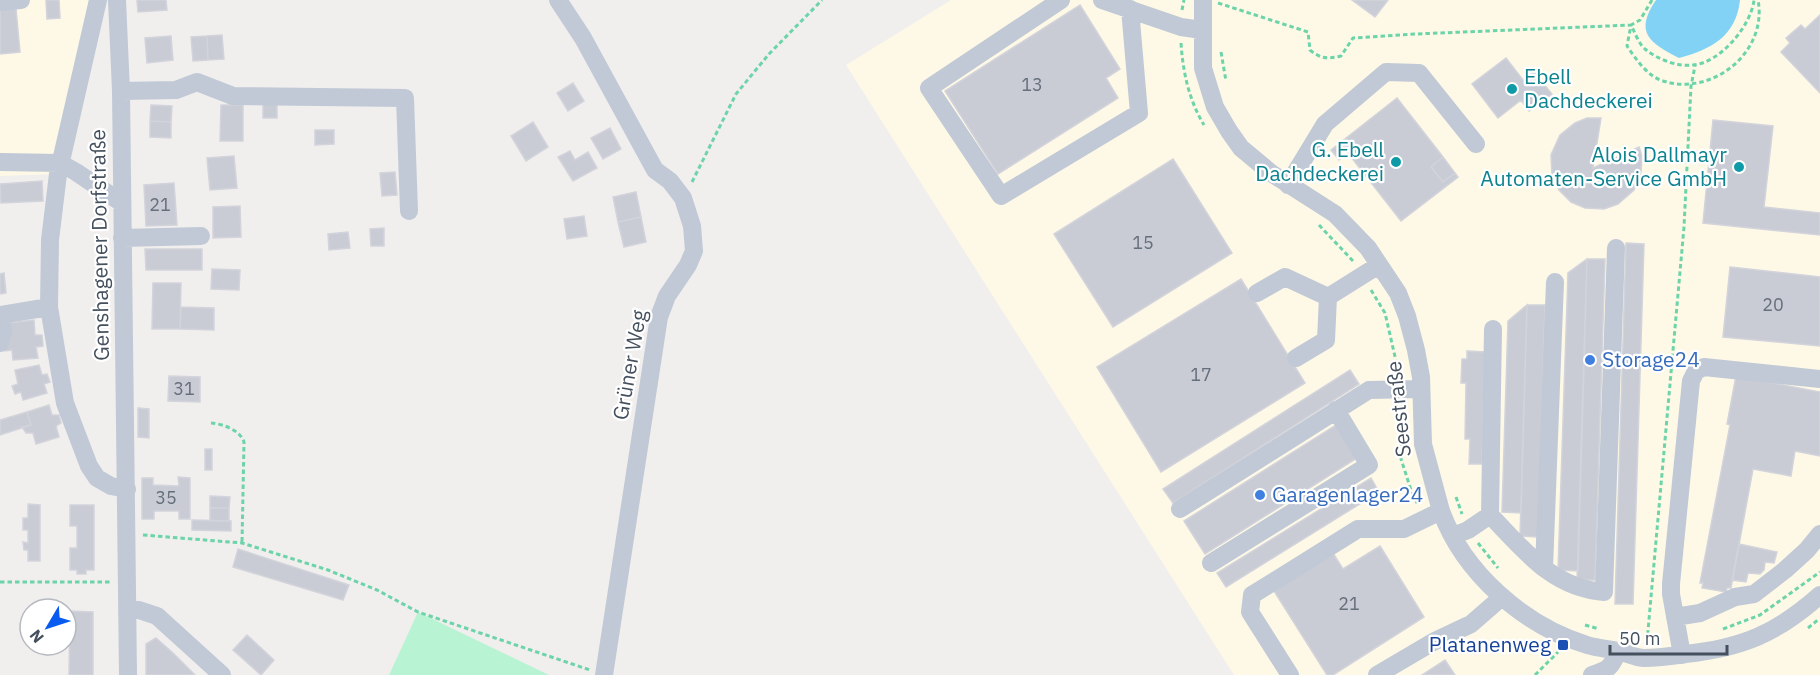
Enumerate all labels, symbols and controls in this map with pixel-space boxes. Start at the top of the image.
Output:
place label: Ebell Dachdeckerei [1524,62,1653,114]
house number: 13 [1021,73,1043,96]
marker: Ebell Dachdeckerei [1505,82,1519,96]
street label: Genshagener Dorfstraße [83,129,115,361]
place label: G. Ebell Dachdeckerei [1255,135,1384,187]
place label: Alois Dallmayr Automaten-Service GmbH [1480,140,1727,192]
marker: G. Ebell Dachdeckerei [1389,155,1403,169]
marker: Alois Dallmayr Automaten-Service GmbH [1732,160,1746,174]
house number: 21 [149,193,171,216]
house number: 15 [1132,231,1154,254]
house number: 20 [1762,293,1784,316]
street label: Grüner Weg [606,308,652,422]
place label: Storage24 [1602,345,1700,373]
marker: Storage24 [1583,353,1597,367]
street label: Seestraße [1379,360,1417,459]
house number: 17 [1190,363,1212,386]
house number: 31 [173,377,195,400]
place label: Garagenlager24 [1272,480,1423,508]
house number: 35 [155,486,177,509]
marker: Garagenlager24 [1253,488,1267,502]
house number: 21 [1338,592,1360,615]
north arrow [18,597,78,657]
scale bar [1610,618,1727,656]
text: N [25,626,48,647]
text: 50 m [1619,627,1661,650]
place label: Platanenweg [1429,630,1551,658]
marker: Platanenweg [1556,638,1570,652]

